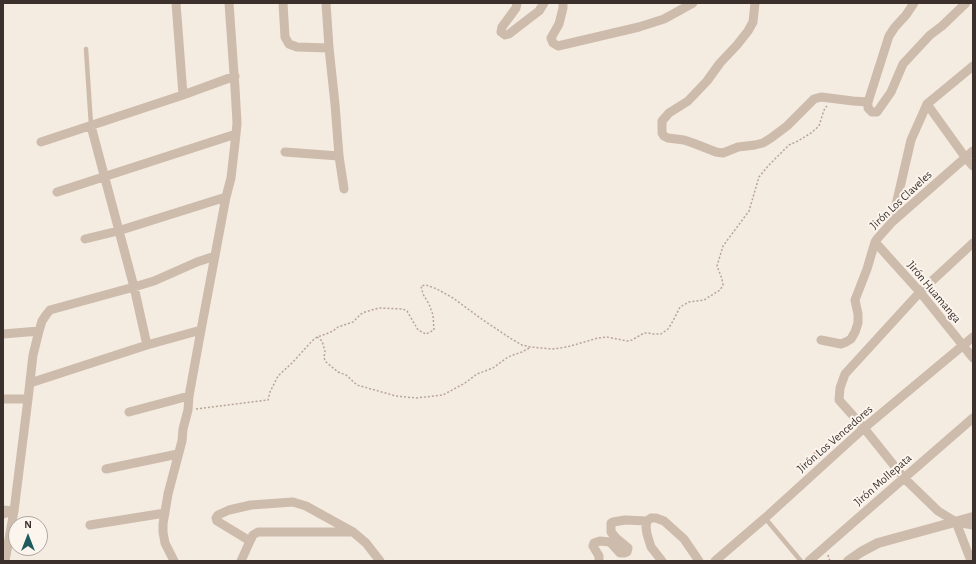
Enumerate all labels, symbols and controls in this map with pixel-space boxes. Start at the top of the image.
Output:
street label: Jirón Los Claveles [867,168,935,232]
street label: Jirón Huamanga [904,258,964,326]
street label: Jirón Los Vencedores [794,402,876,476]
street label: Jirón Mollepata [851,451,915,509]
north arrow [8,516,48,556]
text: N [24,519,32,530]

